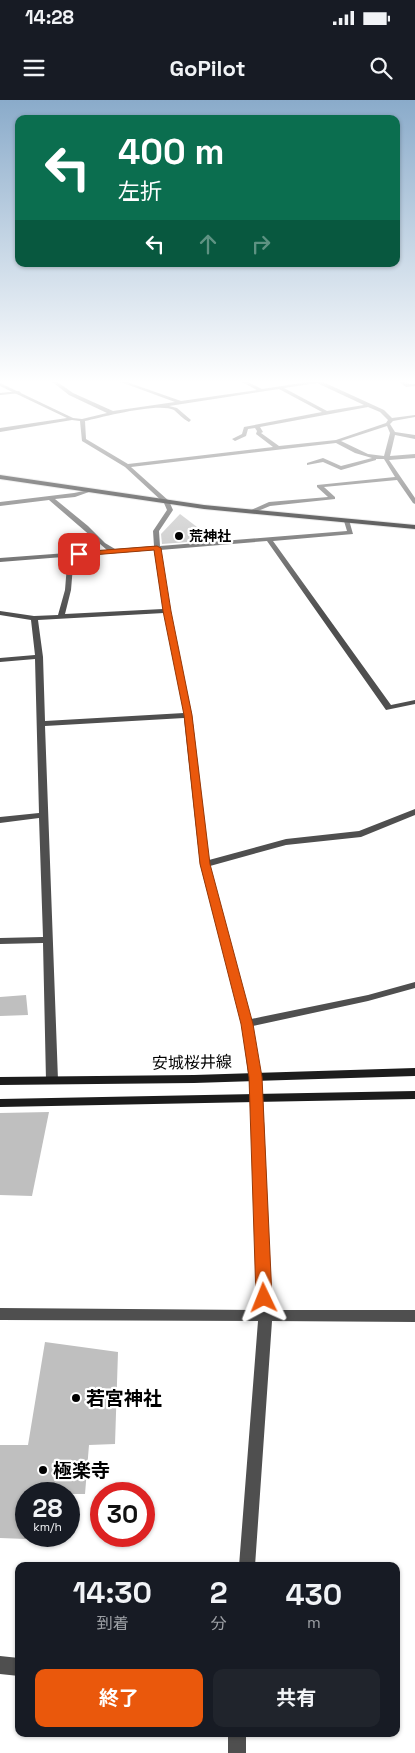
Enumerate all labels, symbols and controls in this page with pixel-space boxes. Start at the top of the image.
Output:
text: 14:28 [25,5,74,30]
icon: menu [20,54,48,82]
text: GoPilot [169,54,246,82]
icon: search [367,54,395,82]
text: 400 m [118,130,224,174]
icon: left [35,135,100,200]
text: 左折 [118,177,162,205]
icon: left [141,230,169,258]
icon: ahead [194,230,222,258]
icon: right [247,230,275,258]
place label: 荒神社 [189,527,231,545]
marker: 荒神社 [173,530,185,542]
pin [58,533,100,575]
icon: arrive [65,540,93,568]
street label: 安城桜井線 [152,1051,232,1074]
position arrow [237,1271,289,1323]
place label: 若宮神社 [86,1386,162,1411]
marker: 若宮神社 [70,1392,82,1404]
place label: 極楽寺 [53,1458,110,1483]
marker: 極楽寺 [37,1464,49,1476]
speed limit sign: 30 [90,1482,155,1547]
text: 28 [33,1492,62,1524]
text: km/h [33,1519,62,1535]
text: 14:30 [73,1573,152,1612]
text: 2 [210,1573,228,1612]
text: 430 [285,1575,342,1614]
text: m [307,1612,321,1633]
text: 到着 [96,1613,128,1634]
text: 分 [211,1613,227,1634]
button: 終了 [35,1669,203,1727]
button: 共有 [213,1669,380,1727]

